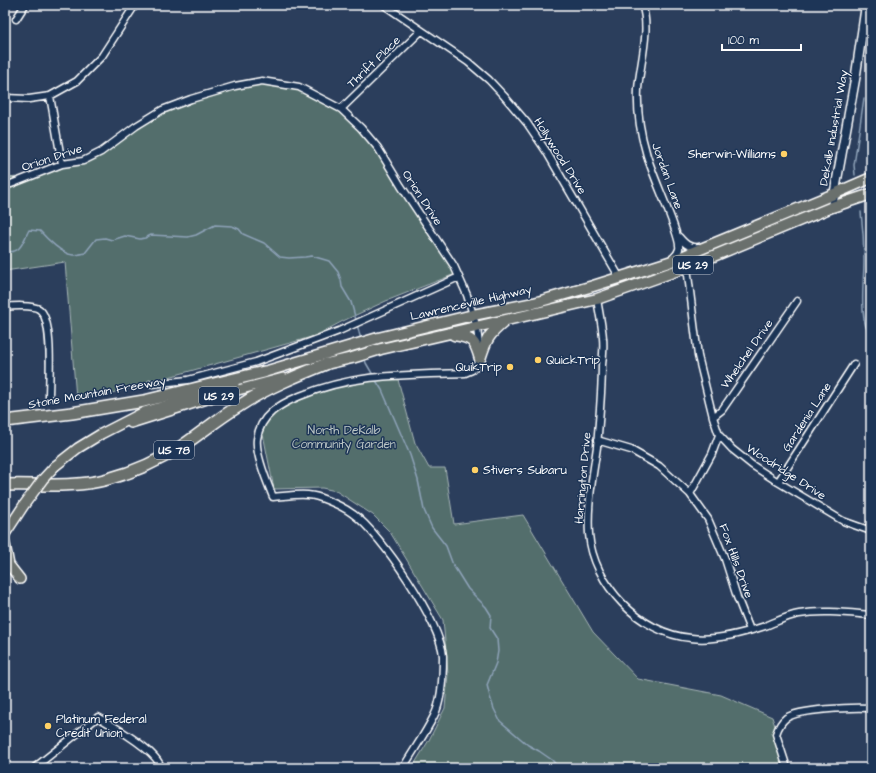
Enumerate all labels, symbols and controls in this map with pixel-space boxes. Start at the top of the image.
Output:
scale bar [722,26,801,52]
street label: Thrift Place [344,32,405,92]
text: 100 m [728,32,759,49]
street label: Dekalb Industrial Way [815,68,854,187]
street label: Hollywood Drive [529,114,591,199]
street label: Orion Drive [19,140,85,176]
street label: Jordan Lane [647,140,687,212]
place label: Sherwin-Williams [688,146,776,163]
marker: Sherwin-Williams [779,149,789,159]
street label: Orion Drive [398,167,447,229]
road number: US 29 [673,256,713,274]
street label: Lawrenceville Highway [409,281,534,326]
street label: Whelchel Drive [717,315,778,392]
place label: QuickTrip [546,352,600,369]
marker: QuickTrip [533,355,543,365]
place label: QuikTrip [456,359,502,376]
marker: QuikTrip [505,362,515,372]
street label: Stone Mountain Freeway [27,372,168,414]
street label: Gardenia Lane [778,379,836,455]
road number: US 29 [199,387,239,405]
park label: North DeKalb Community Garden [292,422,396,454]
street label: Harrington Drive [571,431,597,525]
street label: Woodridge Drive [742,440,830,505]
road number: US 78 [154,441,194,459]
place label: Stivers Subaru [483,462,567,479]
marker: Stivers Subaru [470,465,480,475]
street label: Fox Hills Drive [715,521,758,601]
place label: Platinum Federal Credit Union [56,711,147,742]
marker: Platinum Federal Credit Union [43,721,53,731]

